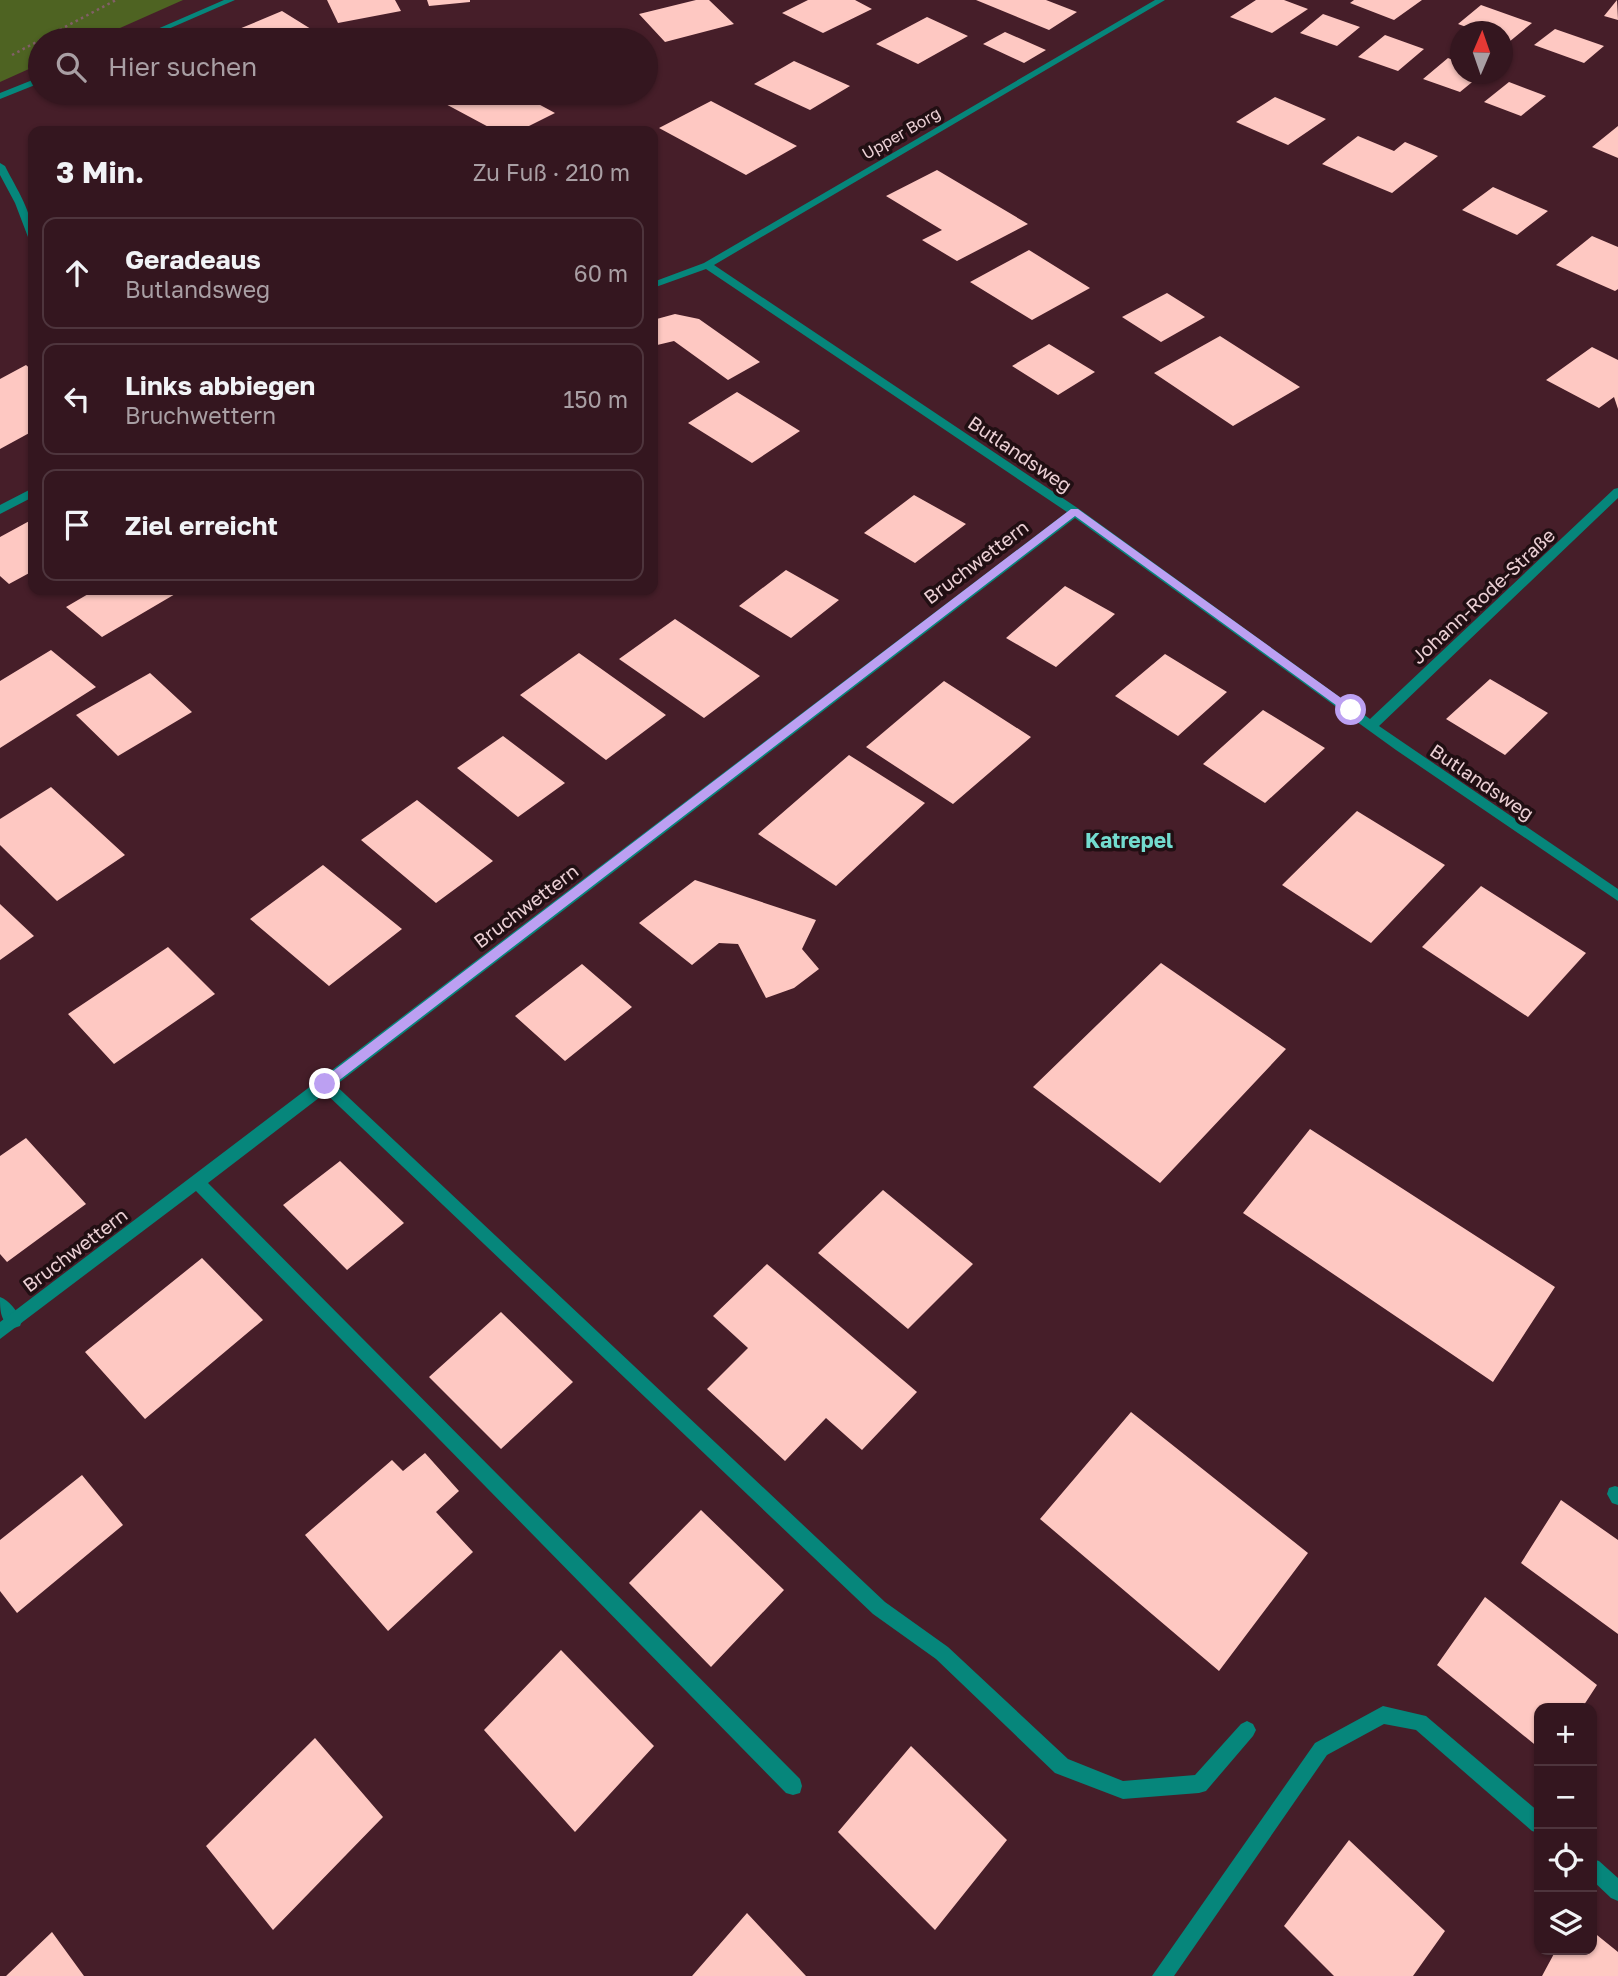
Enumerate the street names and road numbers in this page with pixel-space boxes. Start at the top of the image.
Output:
street label: Upper Borg [858,103,944,163]
street label: Butlandsweg [964,410,1076,497]
street label: Bruchwettern [919,515,1032,608]
street label: Johann-Rode-Straße [1406,523,1559,668]
street label: Butlandsweg [1426,738,1538,825]
street label: Bruchwettern [469,859,582,952]
street label: Bruchwettern [18,1203,131,1296]

